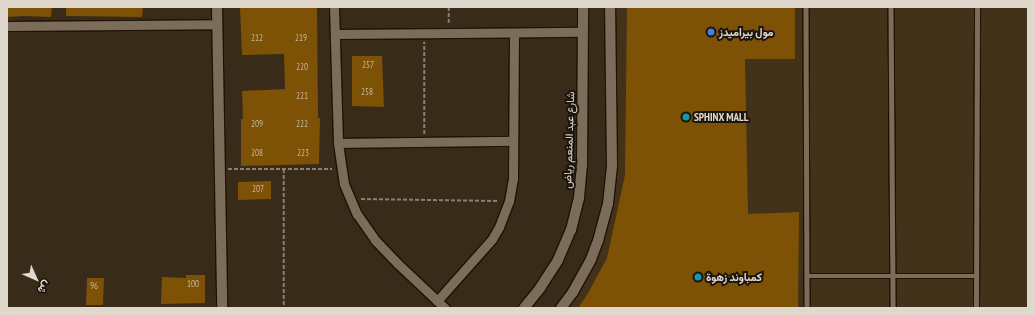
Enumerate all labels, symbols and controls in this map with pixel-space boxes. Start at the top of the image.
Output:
place label: مول بيراميدز [719,25,774,39]
marker: مول بيراميدز [706,27,716,37]
house number: 212 [251,33,263,43]
house number: 219 [295,33,307,43]
house number: 257 [362,60,374,70]
house number: 220 [296,62,308,72]
house number: 258 [361,87,373,97]
house number: 221 [296,91,308,101]
street label: شارع عبد المنعم رياض [561,91,577,189]
place label: SPHINX MALL [694,110,749,124]
marker: SPHINX MALL [681,112,691,122]
house number: 209 [251,119,263,129]
house number: 222 [296,119,308,129]
house number: 208 [251,148,263,158]
house number: 223 [297,148,309,158]
house number: 207 [252,184,264,194]
north arrow [16,259,56,299]
place label: كمباوند زهوة [706,270,762,284]
marker: كمباوند زهوة [693,272,703,282]
text: ش [35,278,54,297]
house number: 100 [187,279,199,289]
house number: 96 [90,281,98,291]

